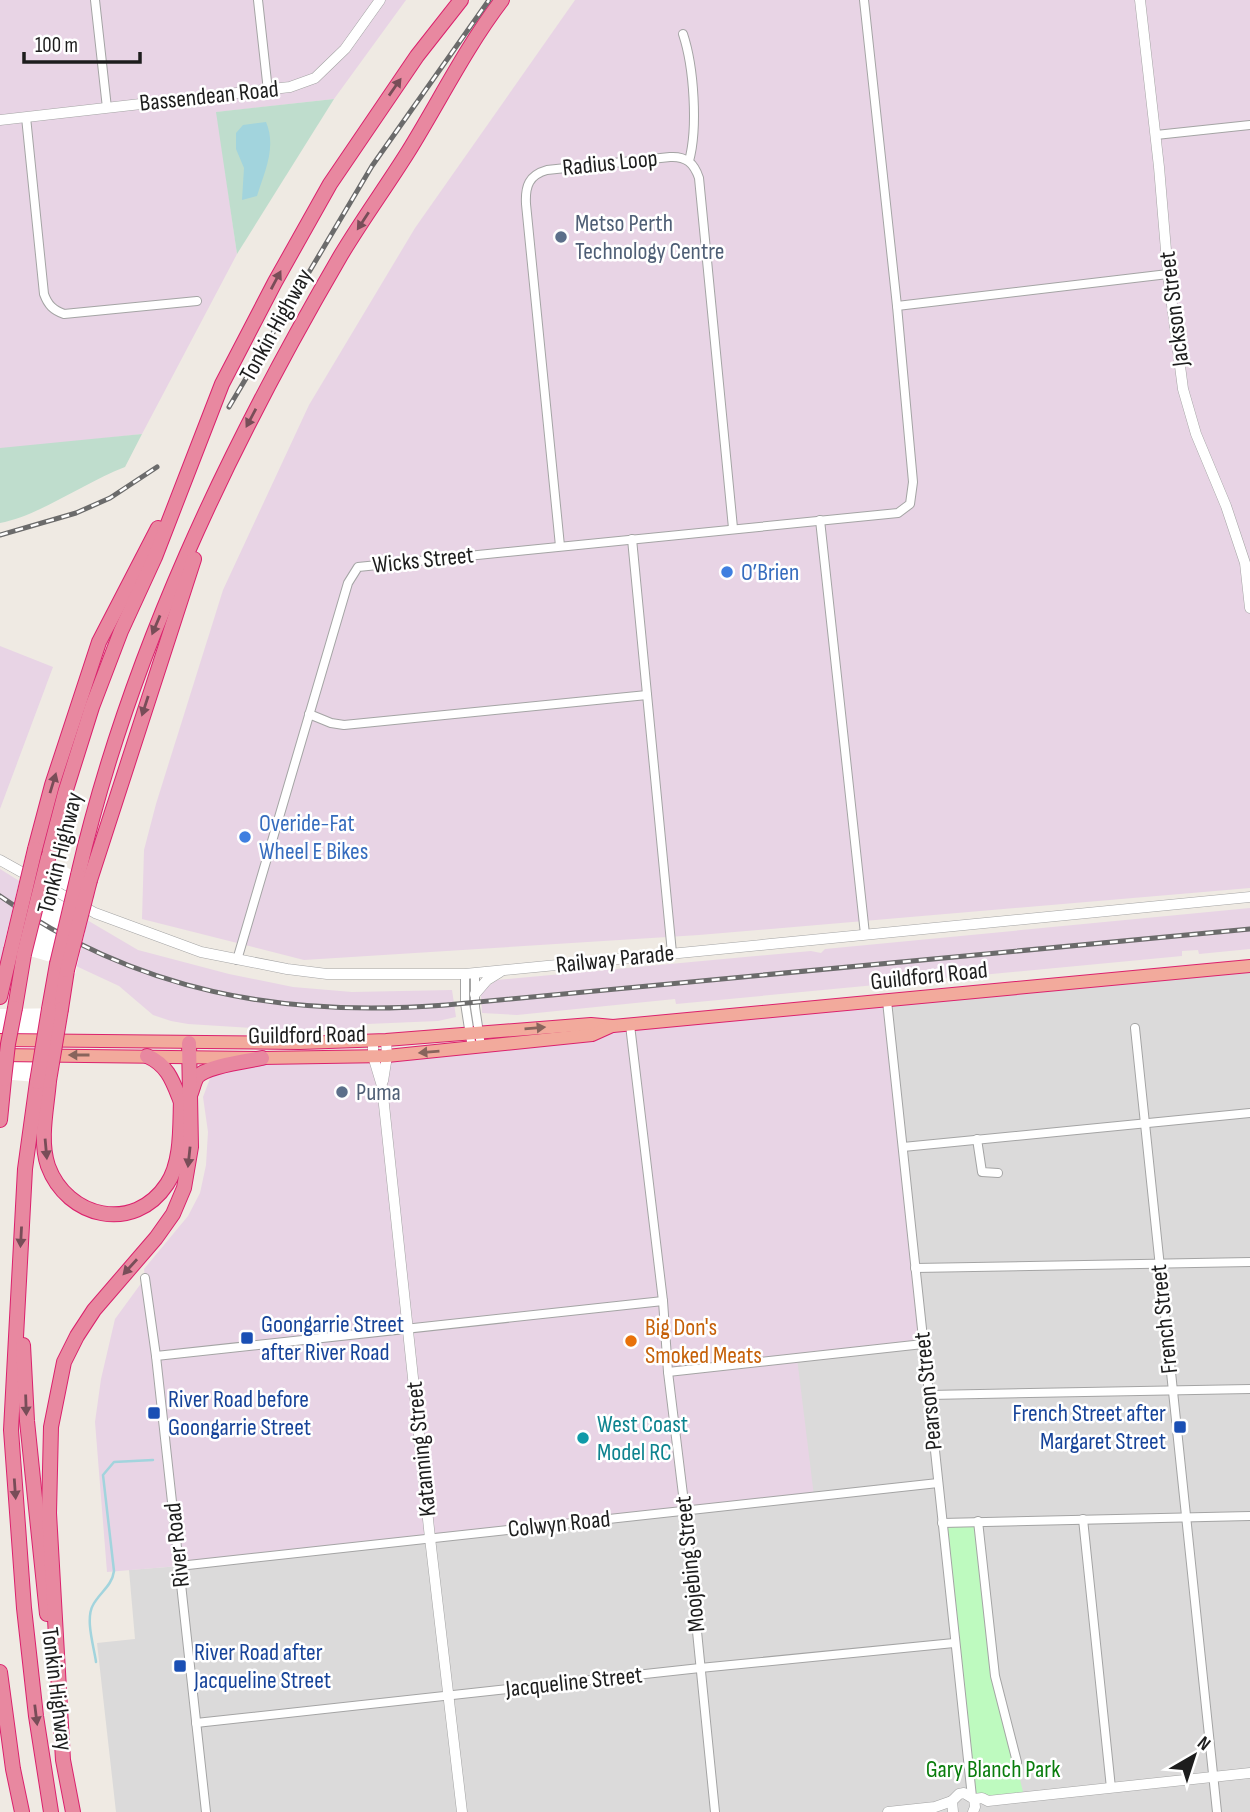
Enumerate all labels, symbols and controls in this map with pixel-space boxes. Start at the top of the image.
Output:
scale bar [24,21,140,65]
text: 100 m [35,33,78,58]
street label: Bassendean Road [138,74,280,118]
one-way arrow [388,78,402,96]
street label: Radius Loop [561,144,659,182]
place label: Metso Perth Technology Centre [575,209,725,266]
one-way arrow [357,211,370,230]
marker: Metso Perth Technology Centre [553,229,569,245]
street label: Jackson Street [1153,250,1196,369]
street label: Tonkin Highway [233,264,319,386]
one-way arrow [270,270,281,290]
one-way arrow [245,408,256,428]
street label: Wicks Street [371,540,475,580]
place label: O’Brien [741,558,799,587]
marker: O’Brien [719,564,735,580]
one-way arrow [151,615,162,636]
one-way arrow [140,695,150,716]
one-way arrow [48,773,59,794]
street label: Tonkin Highway [31,789,89,917]
place label: Overide-Fat Wheel E Bikes [259,809,368,866]
marker: Overide-Fat Wheel E Bikes [237,829,253,845]
street label: Railway Parade [554,938,676,980]
street label: Guildford Road [869,955,989,997]
street label: Guildford Road [248,1019,366,1051]
one-way arrow [524,1023,546,1034]
one-way arrow [418,1047,440,1058]
one-way arrow [68,1050,90,1061]
place label: Puma [356,1078,401,1107]
marker: Puma [334,1084,350,1100]
one-way arrow [41,1138,52,1160]
one-way arrow [184,1146,195,1168]
one-way arrow [16,1226,27,1248]
one-way arrow [123,1258,139,1275]
street label: French Street [1144,1263,1184,1375]
place label: Goongarrie Street after River Road [261,1310,404,1367]
place label: Big Don's Smoked Meats [645,1313,762,1370]
marker: Goongarrie Street after River Road [239,1330,255,1346]
street label: Pearson Street [907,1330,949,1452]
marker: Big Don's Smoked Meats [623,1333,639,1349]
street label: Katanning Street [399,1380,443,1518]
place label: River Road before Goongarrie Street [168,1385,311,1442]
one-way arrow [21,1394,32,1416]
place label: French Street after Margaret Street [1013,1399,1166,1456]
marker: River Road before Goongarrie Street [146,1405,162,1421]
place label: West Coast Model RC [597,1410,688,1467]
marker: French Street after Margaret Street [1172,1419,1188,1435]
marker: West Coast Model RC [575,1430,591,1446]
one-way arrow [10,1478,21,1500]
street label: Moojebing Street [668,1494,712,1634]
street label: River Road [158,1501,196,1589]
street label: Colwyn Road [506,1504,612,1544]
street label: Tonkin Highway [35,1626,79,1752]
place label: River Road after Jacqueline Street [193,1638,331,1695]
marker: River Road after Jacqueline Street [172,1658,188,1674]
street label: Jacqueline Street [503,1660,644,1704]
one-way arrow [30,1704,41,1726]
north arrow [1159,1721,1229,1791]
text: N [1193,1732,1215,1756]
park label: Gary Blanch Park [926,1755,1060,1784]

